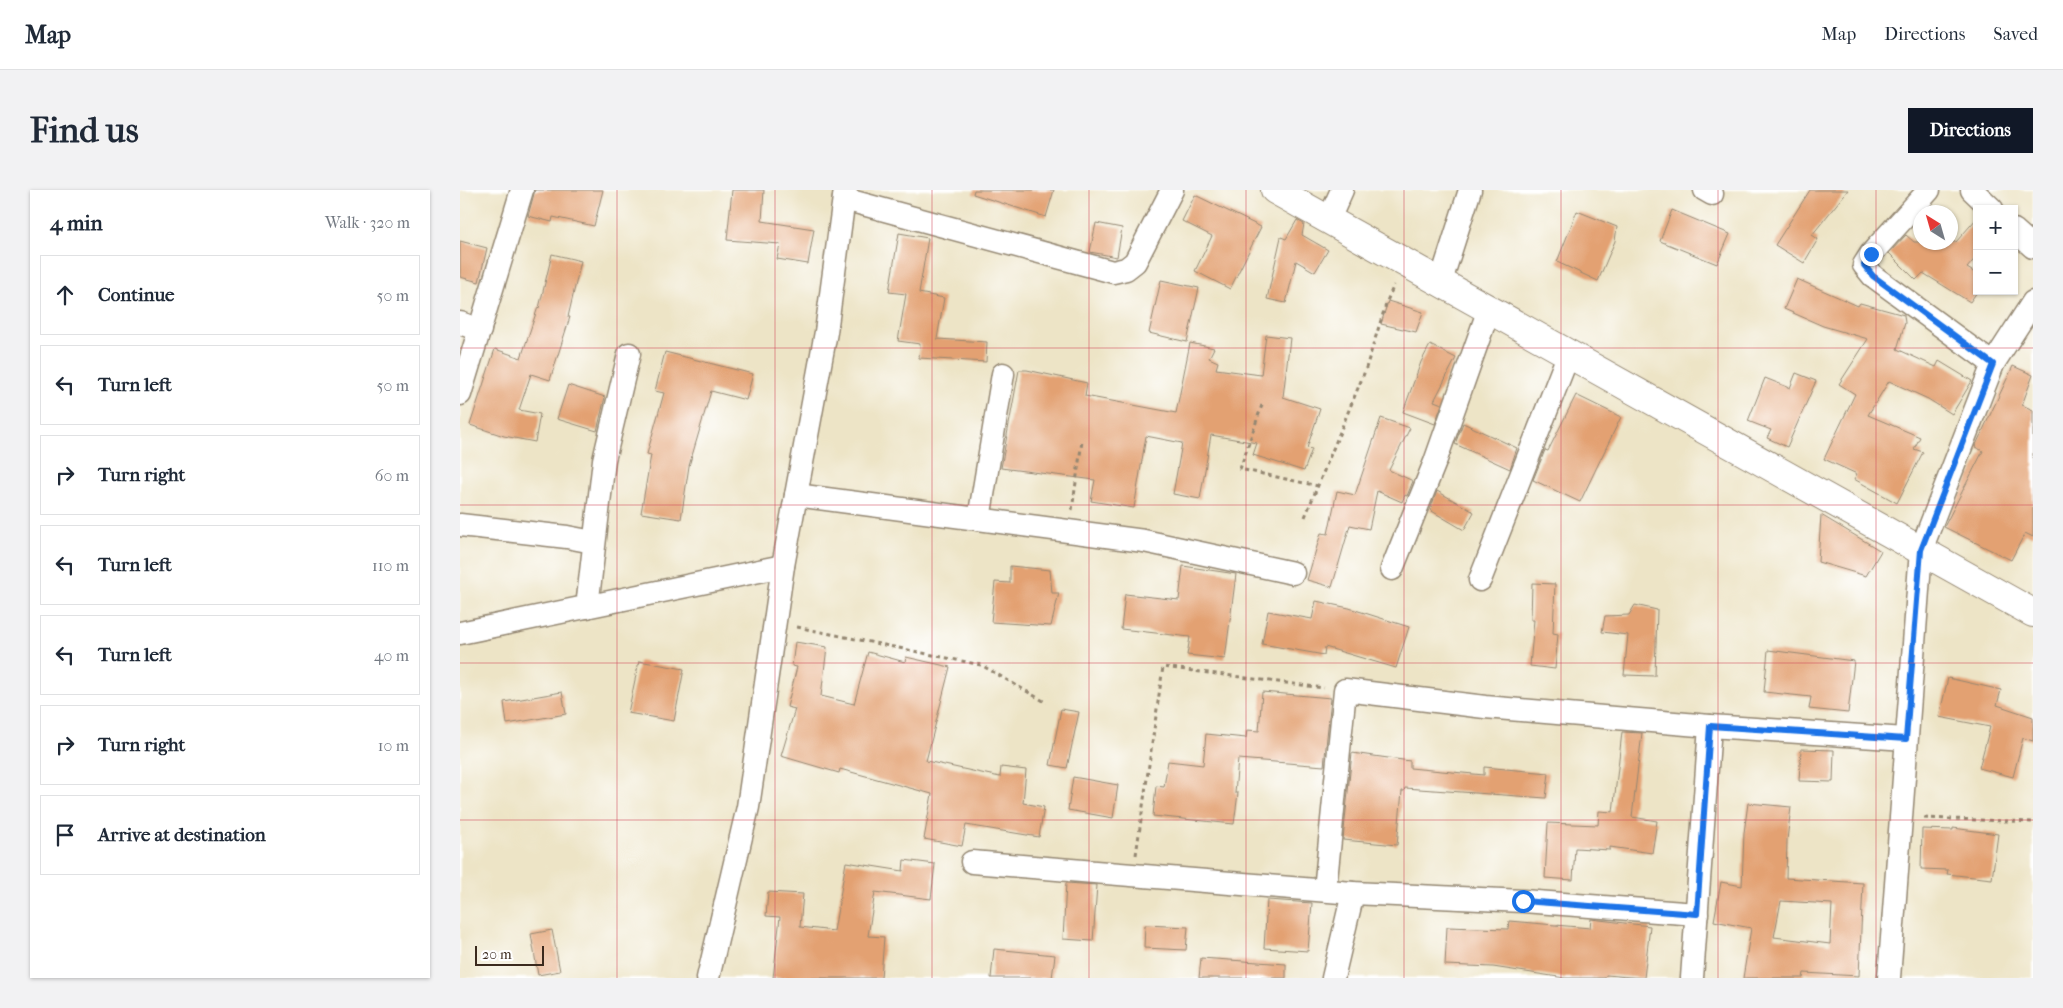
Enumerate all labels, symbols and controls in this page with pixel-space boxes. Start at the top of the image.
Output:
text: Map [25,21,71,49]
text: Map [1822,24,1856,45]
text: Directions [1884,24,1965,45]
text: Saved [1993,24,2038,45]
button: Directions [1908,108,2033,153]
text: Find us [30,110,139,151]
north arrow [1913,205,1958,250]
map controls [1973,205,2018,295]
button: + [1973,205,2018,250]
text: 4 min [50,211,103,235]
text: Walk · 320 m [325,213,410,232]
route end [1860,243,1883,266]
button: − [1973,250,2018,295]
icon: ahead [51,281,79,309]
text: Continue [98,284,174,306]
text: 50 m [377,286,409,305]
icon: left [51,371,79,399]
text: Turn left [98,374,172,396]
text: 50 m [377,376,409,395]
icon: right [51,461,79,489]
text: Turn right [98,464,185,486]
text: 60 m [375,466,409,485]
icon: left [51,551,79,579]
text: Turn left [98,554,172,576]
text: 110 m [372,556,409,575]
icon: left [51,641,79,669]
text: Turn left [98,644,172,666]
text: 40 m [374,646,409,665]
icon: right [51,731,79,759]
text: Turn right [98,734,185,756]
text: 10 m [378,736,409,755]
icon: arrive [51,821,79,849]
text: Arrive at destination [98,824,266,846]
route start [1512,890,1535,913]
scale bar [475,943,544,966]
text: 20 m [482,946,512,963]

